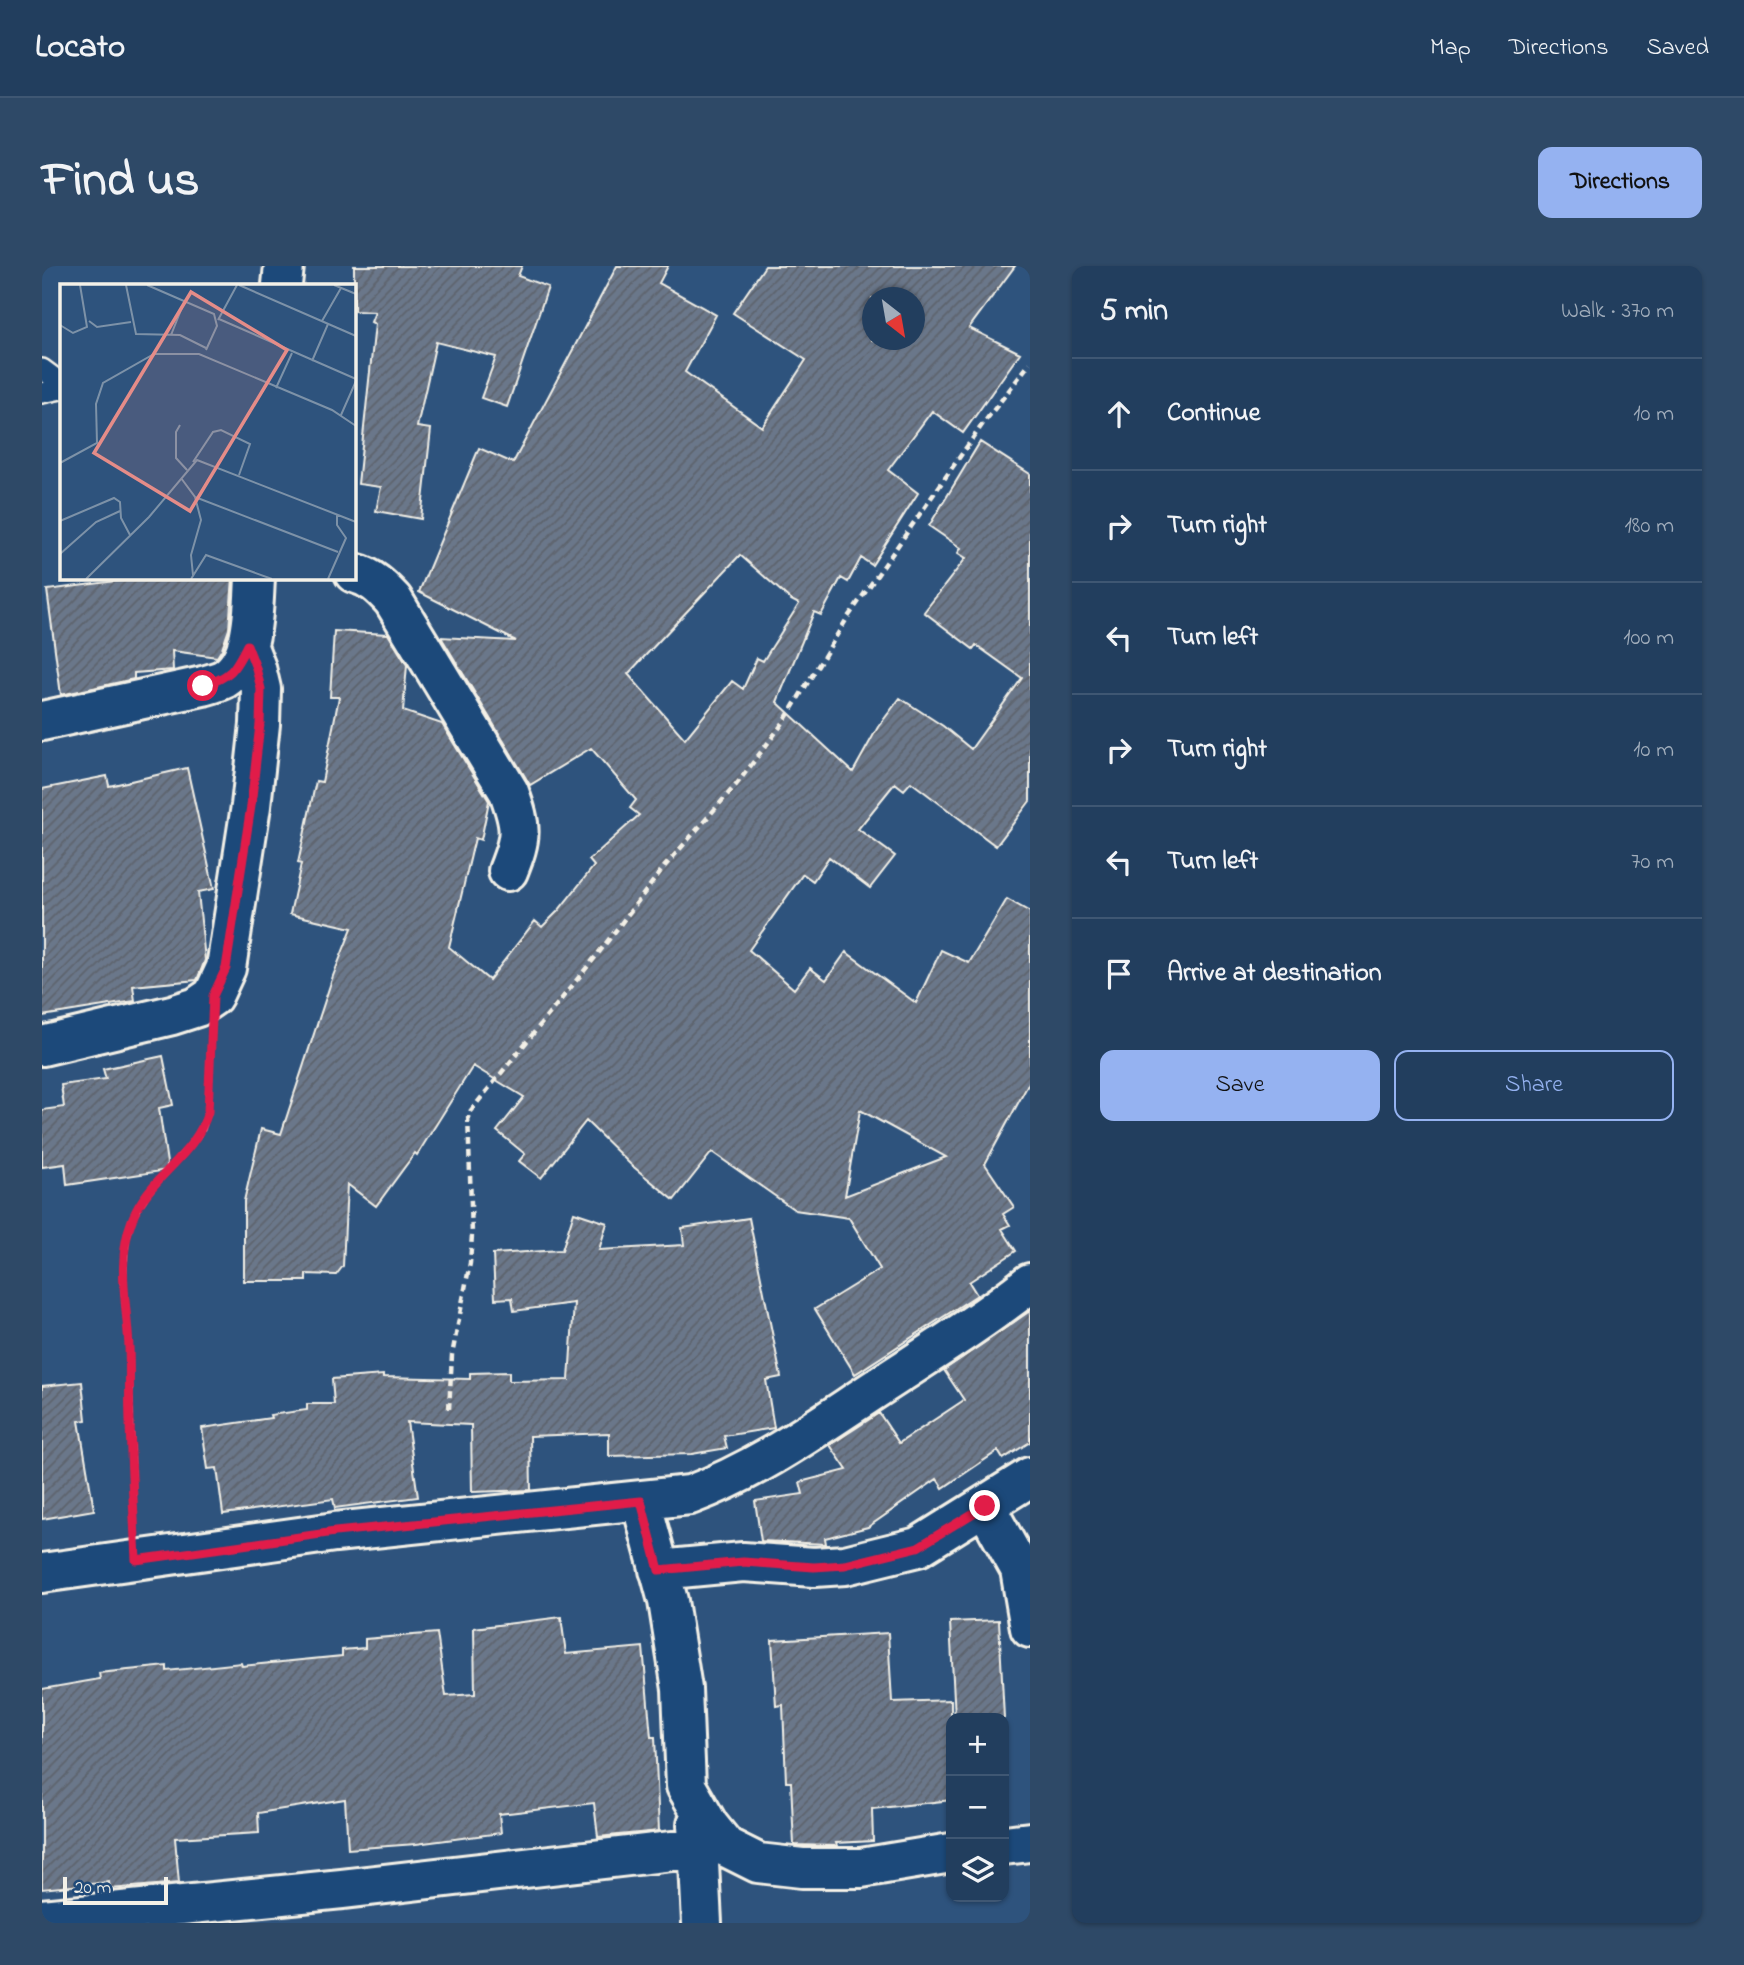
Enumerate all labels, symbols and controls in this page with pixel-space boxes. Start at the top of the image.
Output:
text: Locato [35,24,125,72]
text: Map [1430,31,1471,66]
text: Directions [1509,31,1608,66]
text: Saved [1646,31,1709,66]
text: Find us [42,146,199,218]
button: Directions [1538,147,1702,218]
inset map [60,284,355,579]
north arrow [862,287,925,350]
text: 5 min [1100,290,1168,334]
text: Walk · 370 m [1561,295,1674,328]
icon: ahead [1100,395,1138,433]
text: Continue [1167,395,1260,433]
text: 10 m [1633,398,1674,431]
icon: right [1100,507,1138,545]
text: Turn right [1167,507,1267,545]
text: 180 m [1625,510,1674,543]
icon: left [1100,619,1138,657]
text: Turn left [1167,619,1258,657]
text: 100 m [1623,622,1674,655]
route start [187,670,218,701]
icon: right [1100,731,1138,769]
text: Turn right [1167,731,1267,769]
text: 10 m [1633,734,1674,767]
icon: left [1100,843,1138,881]
text: Turn left [1167,843,1258,881]
text: 70 m [1631,846,1674,879]
icon: arrive [1100,955,1138,993]
text: Arrive at destination [1167,955,1382,993]
button: Save [1100,1050,1380,1121]
button: Share [1394,1050,1674,1121]
route end [969,1490,1000,1521]
map controls [946,1713,1009,1902]
button: + [946,1713,1009,1776]
button: − [946,1776,1009,1839]
button: layers [946,1839,1009,1902]
scale bar [63,1874,168,1906]
text: 20 m [74,1875,111,1902]

